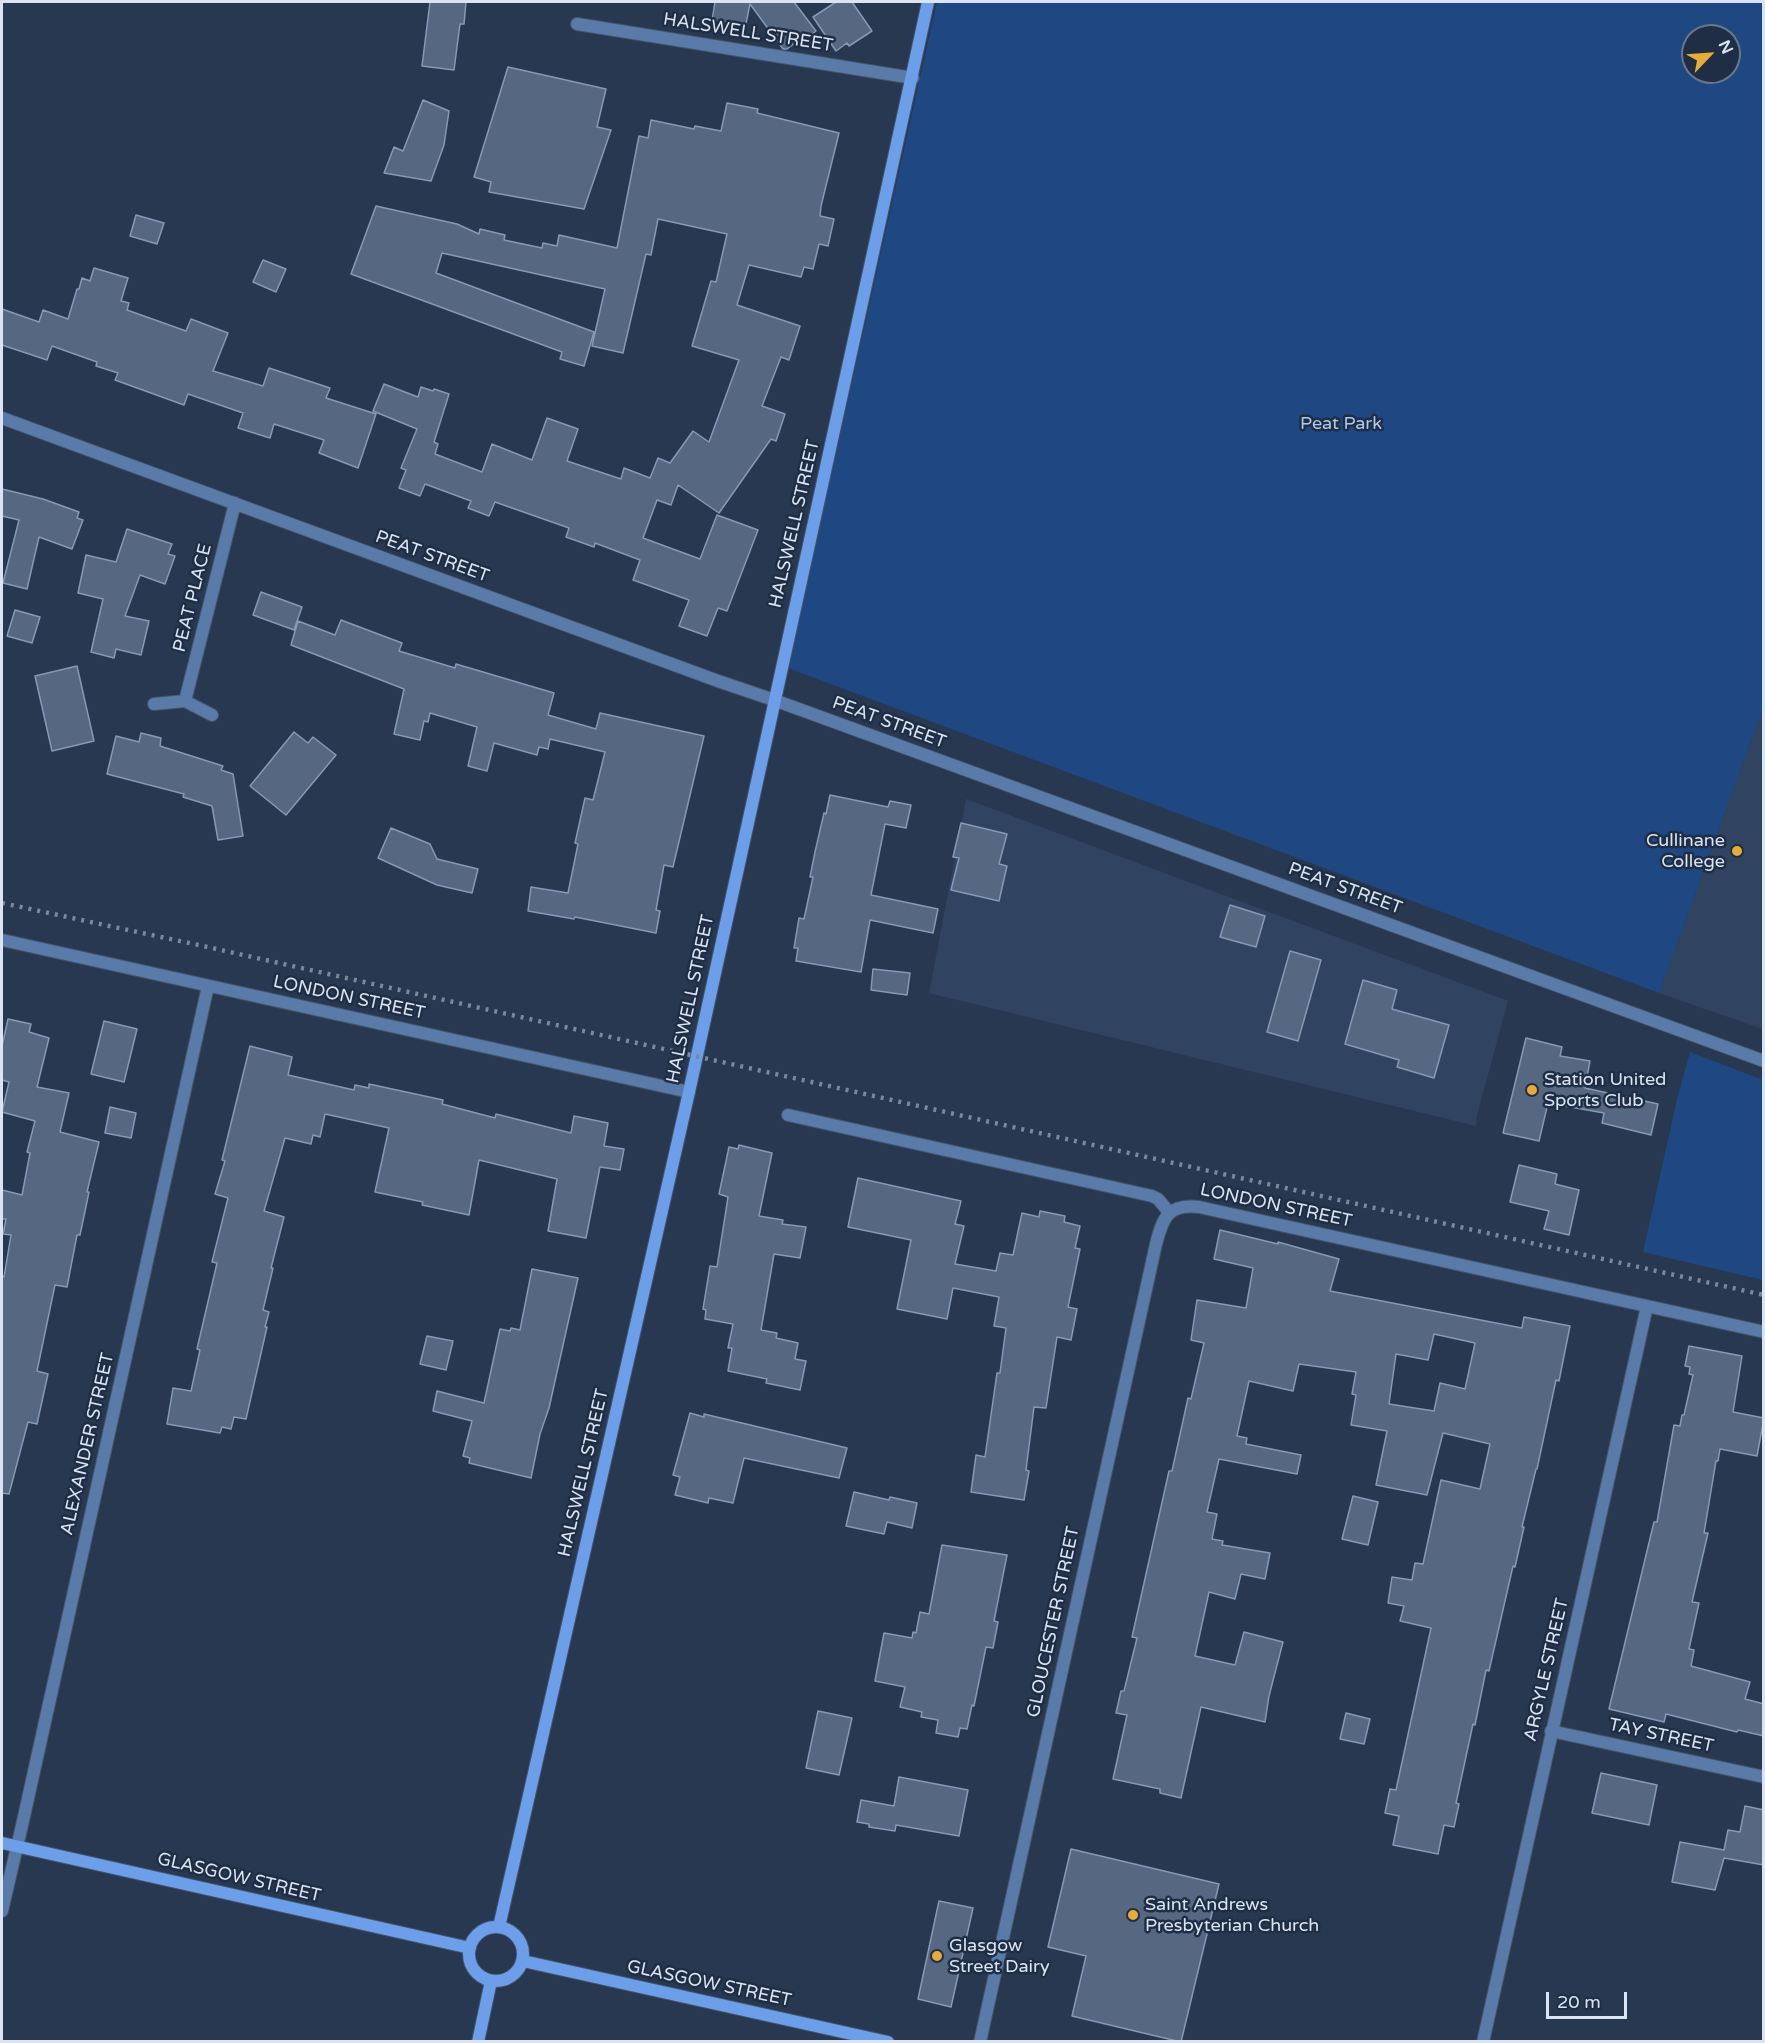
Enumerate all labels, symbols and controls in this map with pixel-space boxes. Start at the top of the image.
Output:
street label: HALSWELL STREET [662,9,834,57]
north arrow [1681,24,1741,84]
text: N [1714,37,1737,57]
park label: Peat Park [1300,413,1382,435]
street label: HALSWELL STREET [765,438,825,610]
street label: PEAT STREET [372,526,492,588]
street label: PEAT PLACE [169,542,217,654]
street label: PEAT STREET [829,692,949,754]
place label: Cullinane College [1646,830,1725,872]
marker: Cullinane College [1730,844,1744,858]
street label: PEAT STREET [1285,858,1405,920]
street label: HALSWELL STREET [663,913,719,1085]
street label: LONDON STREET [271,971,427,1025]
place label: Station United Sports Club [1544,1069,1666,1112]
marker: Station United Sports Club [1525,1083,1539,1097]
street label: LONDON STREET [1198,1179,1354,1233]
street label: ALEXANDER STREET [57,1351,119,1537]
street label: HALSWELL STREET [554,1387,614,1559]
street label: GLOUCESTER STREET [1023,1525,1085,1719]
street label: ARGYLE STREET [1520,1596,1574,1744]
street label: TAY STREET [1607,1714,1715,1758]
street label: GLASGOW STREET [155,1849,323,1907]
place label: Saint Andrews Presbyterian Church [1145,1894,1319,1936]
marker: Saint Andrews Presbyterian Church [1126,1908,1140,1922]
place label: Glasgow Street Dairy [949,1935,1050,1978]
marker: Glasgow Street Dairy [930,1949,944,1963]
street label: GLASGOW STREET [625,1956,793,2012]
scale bar [1549,1980,1630,2018]
text: 20 m [1557,1991,1601,2013]

